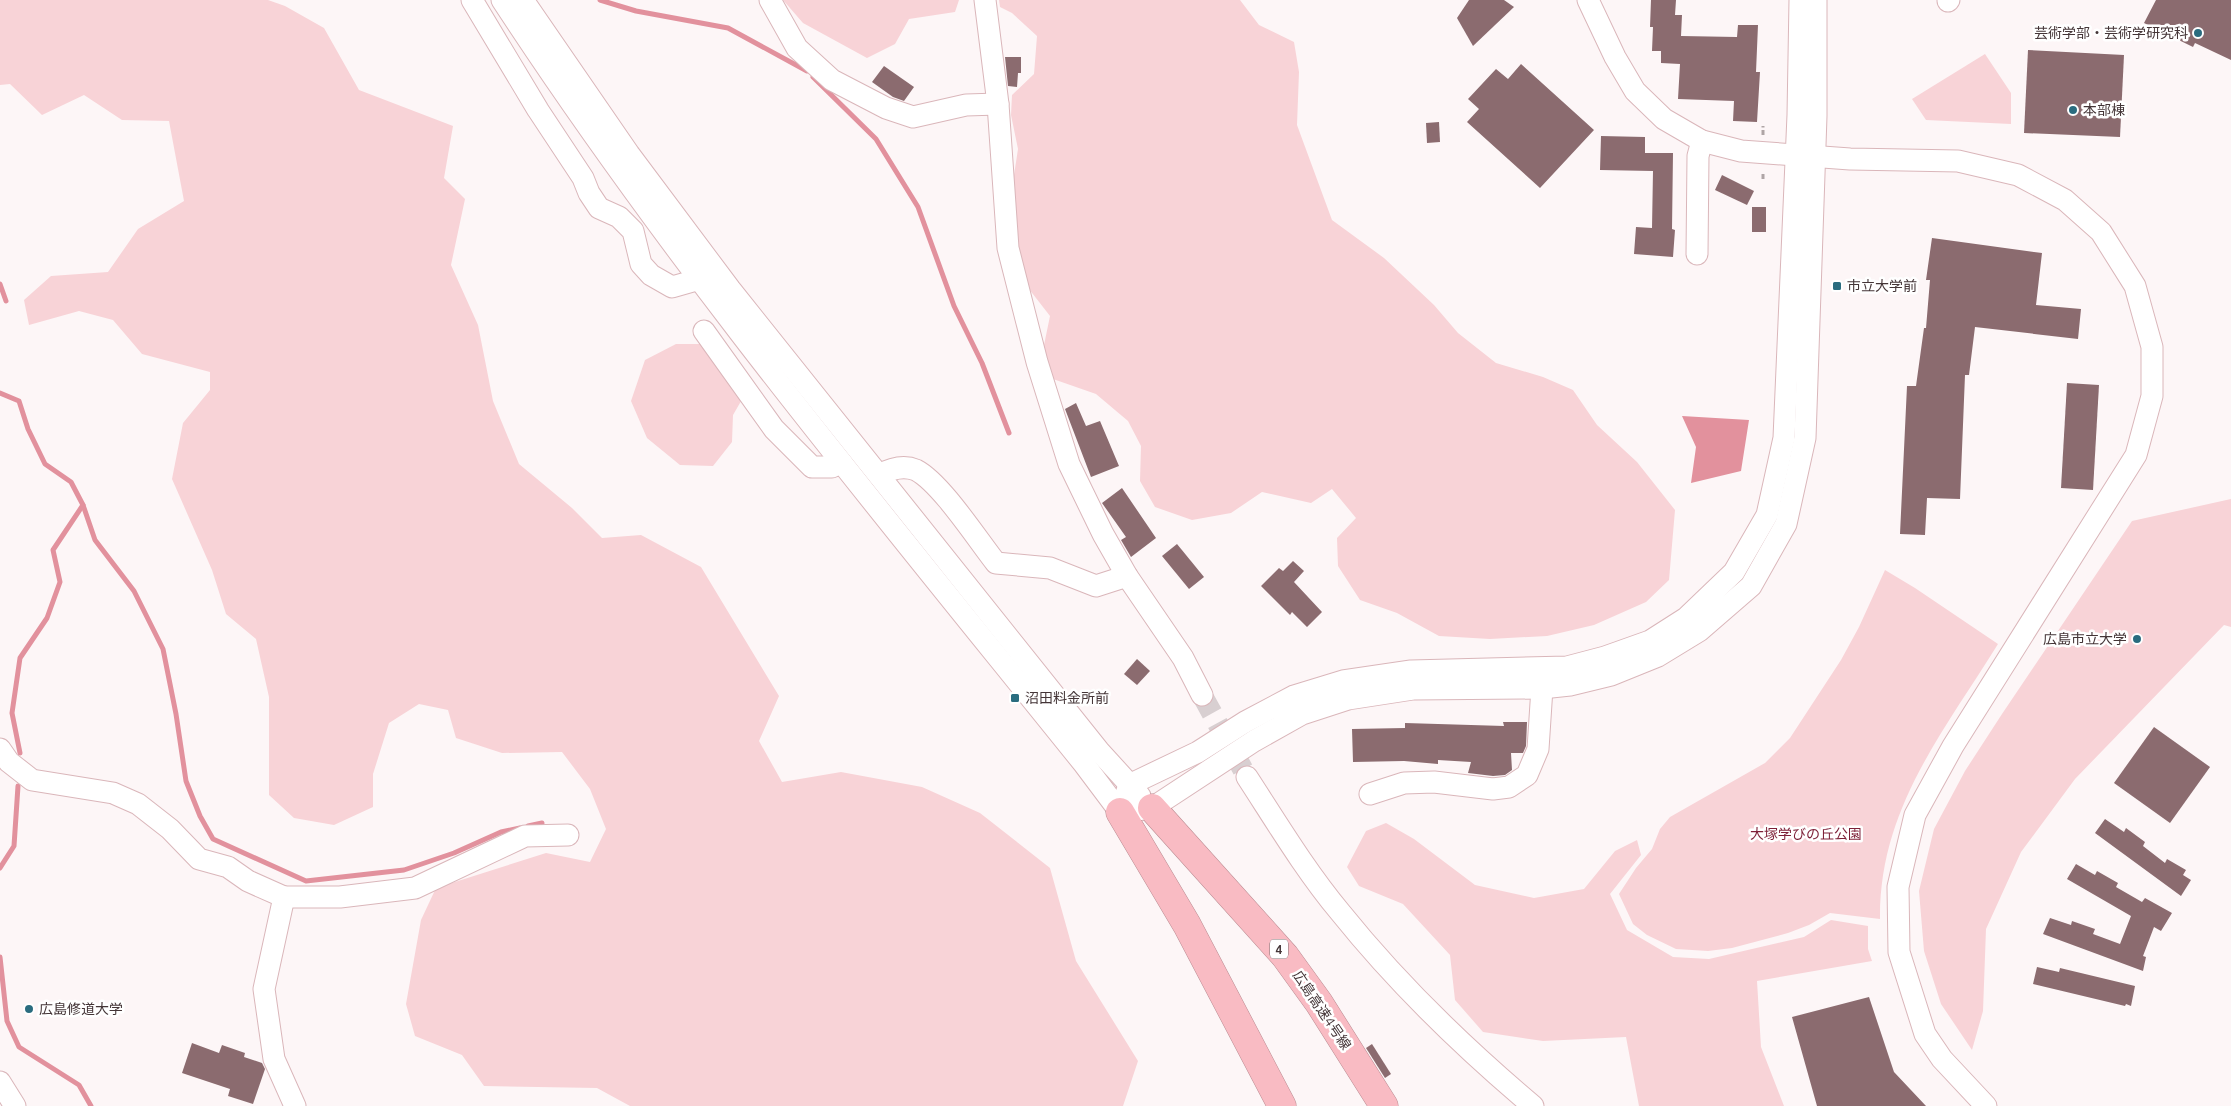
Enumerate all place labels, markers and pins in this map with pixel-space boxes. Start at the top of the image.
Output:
place label: 芸術学部・芸術学研究科 [2034,25,2188,41]
marker: 芸術学部・芸術学研究科 [2192,27,2204,39]
place label: 本部棟 [2083,102,2125,118]
marker: 本部棟 [2067,104,2079,116]
place label: 市立大学前 [1847,278,1917,294]
marker: 市立大学前 [1831,280,1843,292]
place label: 広島市立大学 [2043,631,2127,647]
marker: 広島市立大学 [2131,633,2143,645]
place label: 沼田料金所前 [1025,690,1109,706]
marker: 沼田料金所前 [1009,692,1021,704]
place label: 広島修道大学 [39,1001,123,1017]
marker: 広島修道大学 [23,1003,35,1015]

